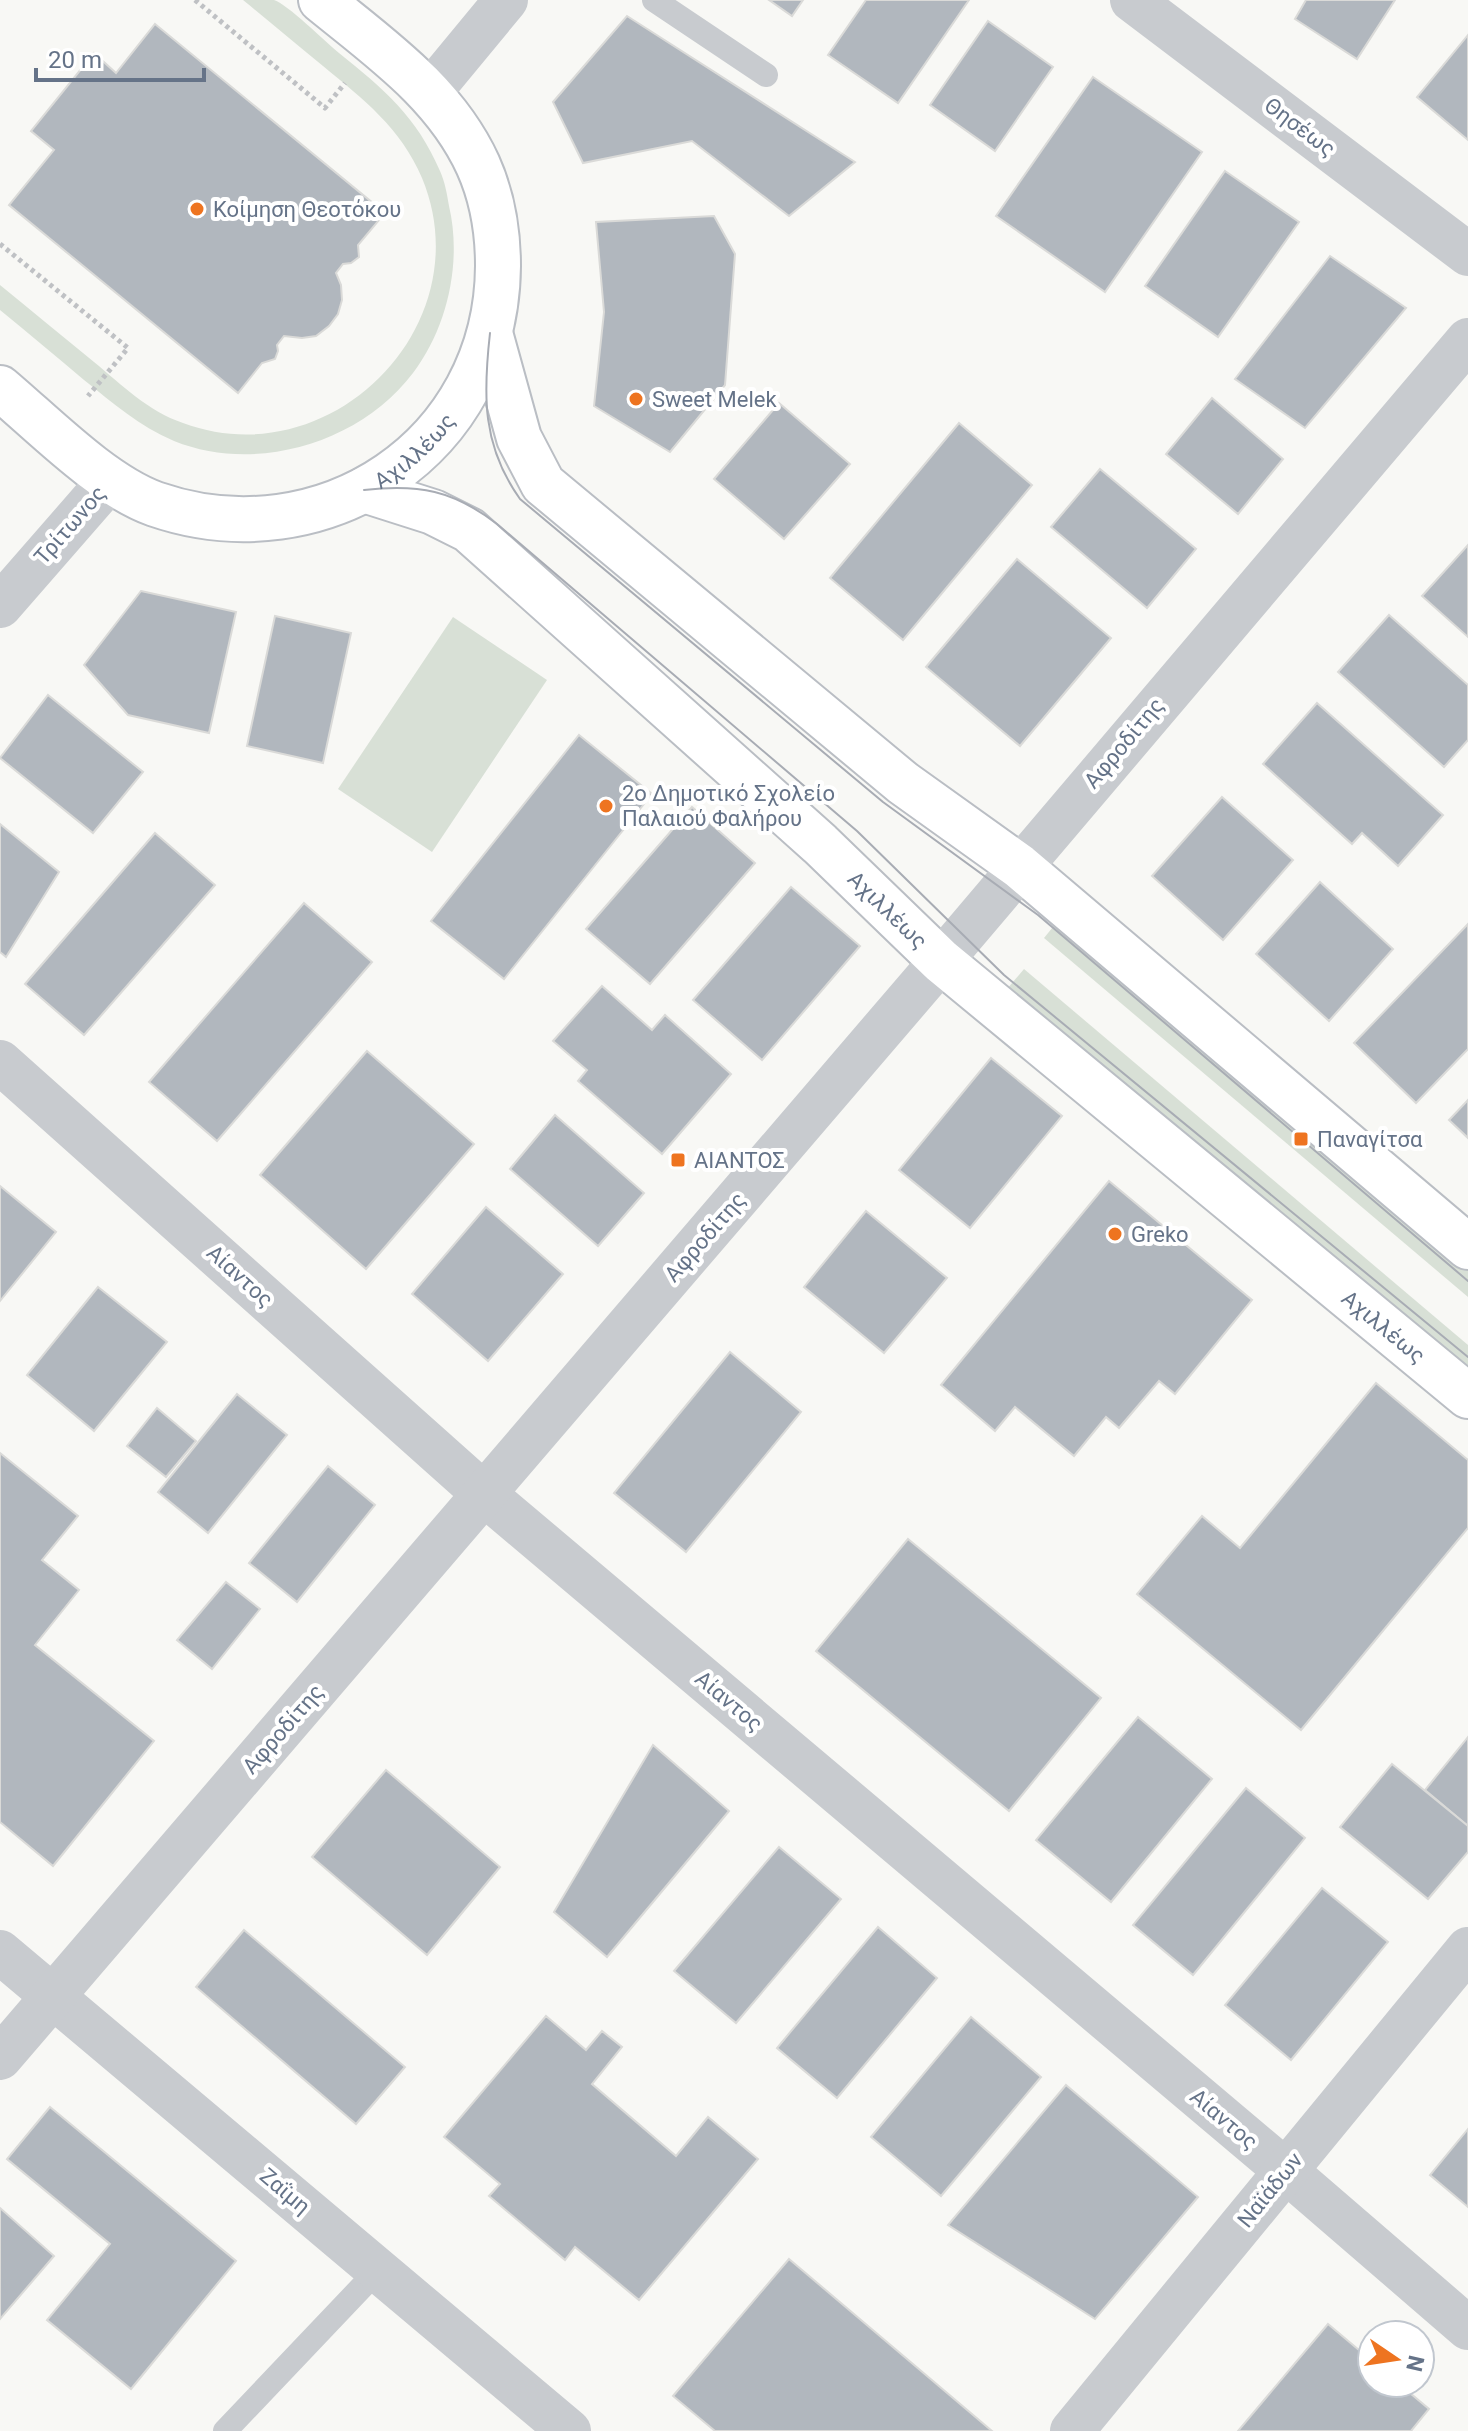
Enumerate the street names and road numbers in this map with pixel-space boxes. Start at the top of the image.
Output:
street label: Θησέως [1260,92,1340,162]
street label: Αχιλλέως [369,408,460,494]
street label: Τρίτωνος [29,481,111,569]
street label: Αφροδίτης [1079,693,1169,793]
street label: Αχιλλέως [843,866,933,953]
street label: Αφροδίτης [659,1187,751,1287]
street label: Αίαντος [202,1240,278,1312]
street label: Αχιλλέως [1337,1285,1430,1368]
street label: Αίαντος [690,1666,768,1736]
street label: Αφροδίτης [237,1679,329,1779]
street label: Αίαντος [1185,2084,1263,2154]
street label: Ναϊάδων [1232,2147,1308,2232]
street label: Ζαΐμη [255,2163,315,2219]

